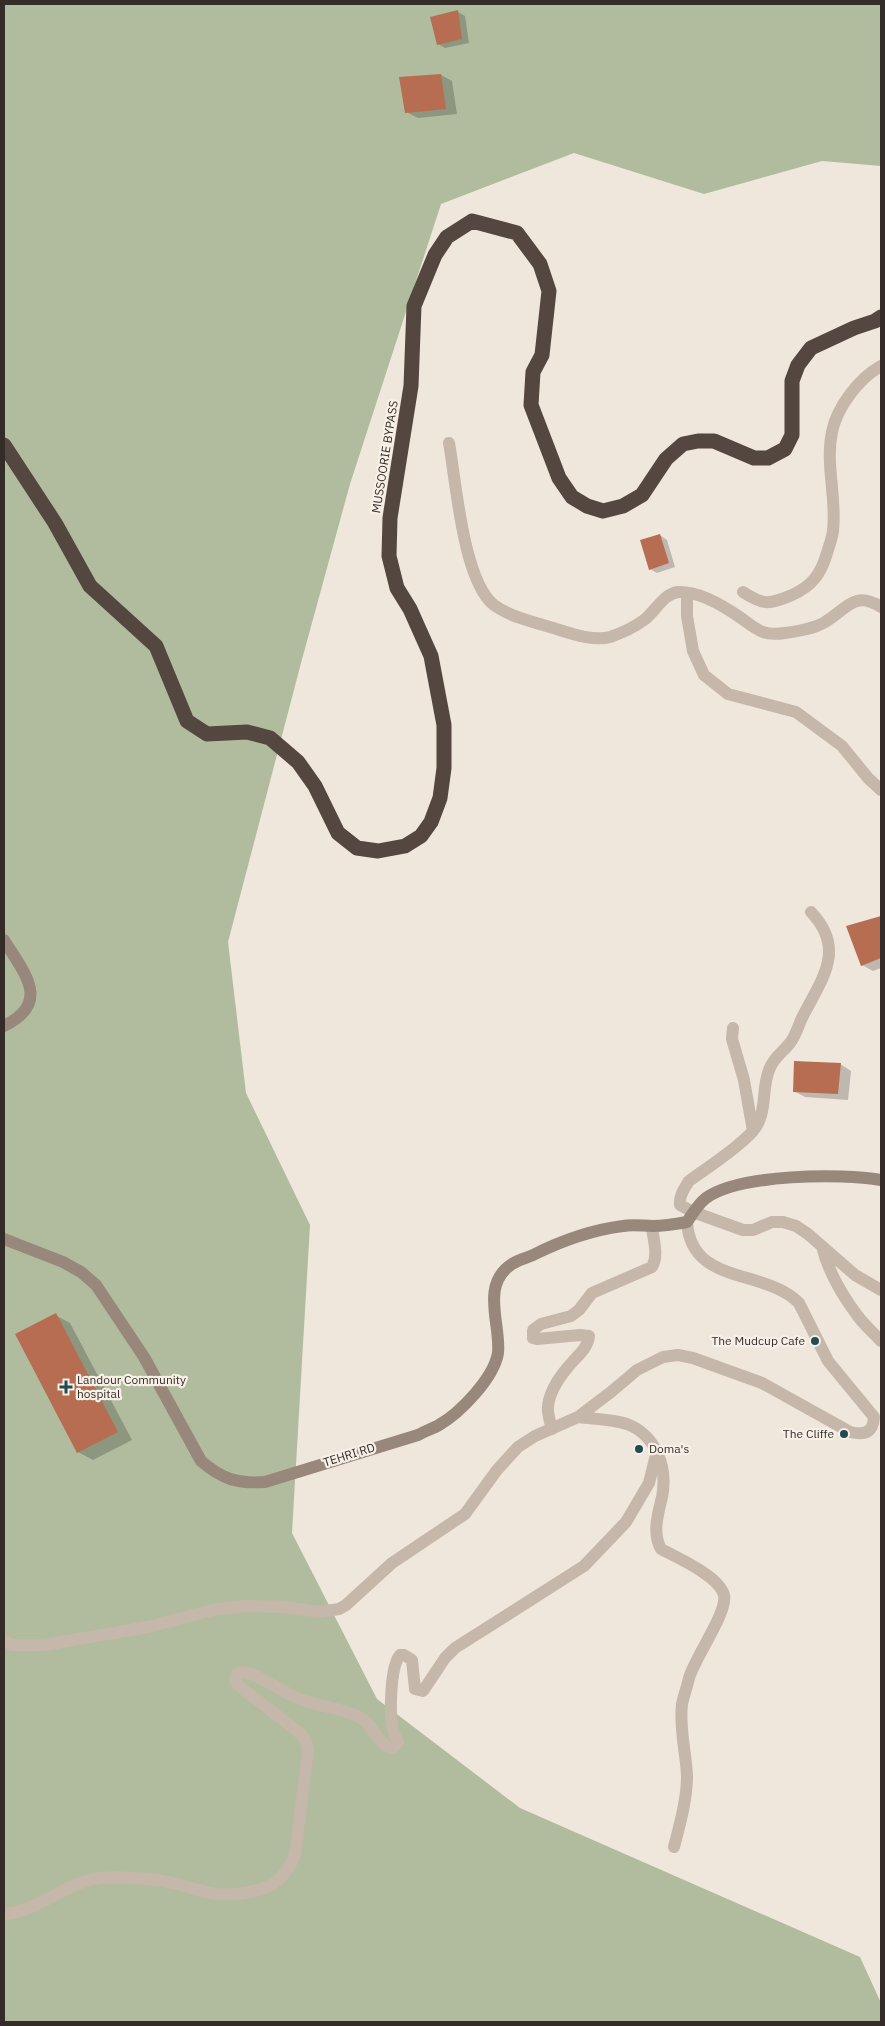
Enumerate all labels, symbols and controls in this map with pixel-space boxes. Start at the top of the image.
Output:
street label: MUSSOORIE BYPASS [368,400,401,514]
place label: The Mudcup Cafe [711,1333,805,1348]
marker: The Mudcup Cafe [809,1335,821,1347]
place label: Landour Community hospital [77,1372,186,1401]
marker: Landour Community hospital [59,1380,73,1394]
place label: The Cliffe [783,1426,834,1441]
marker: The Cliffe [838,1428,850,1440]
street label: TEHRI RD [321,1440,377,1469]
place label: Doma's [649,1441,689,1456]
marker: Doma's [633,1443,645,1455]

